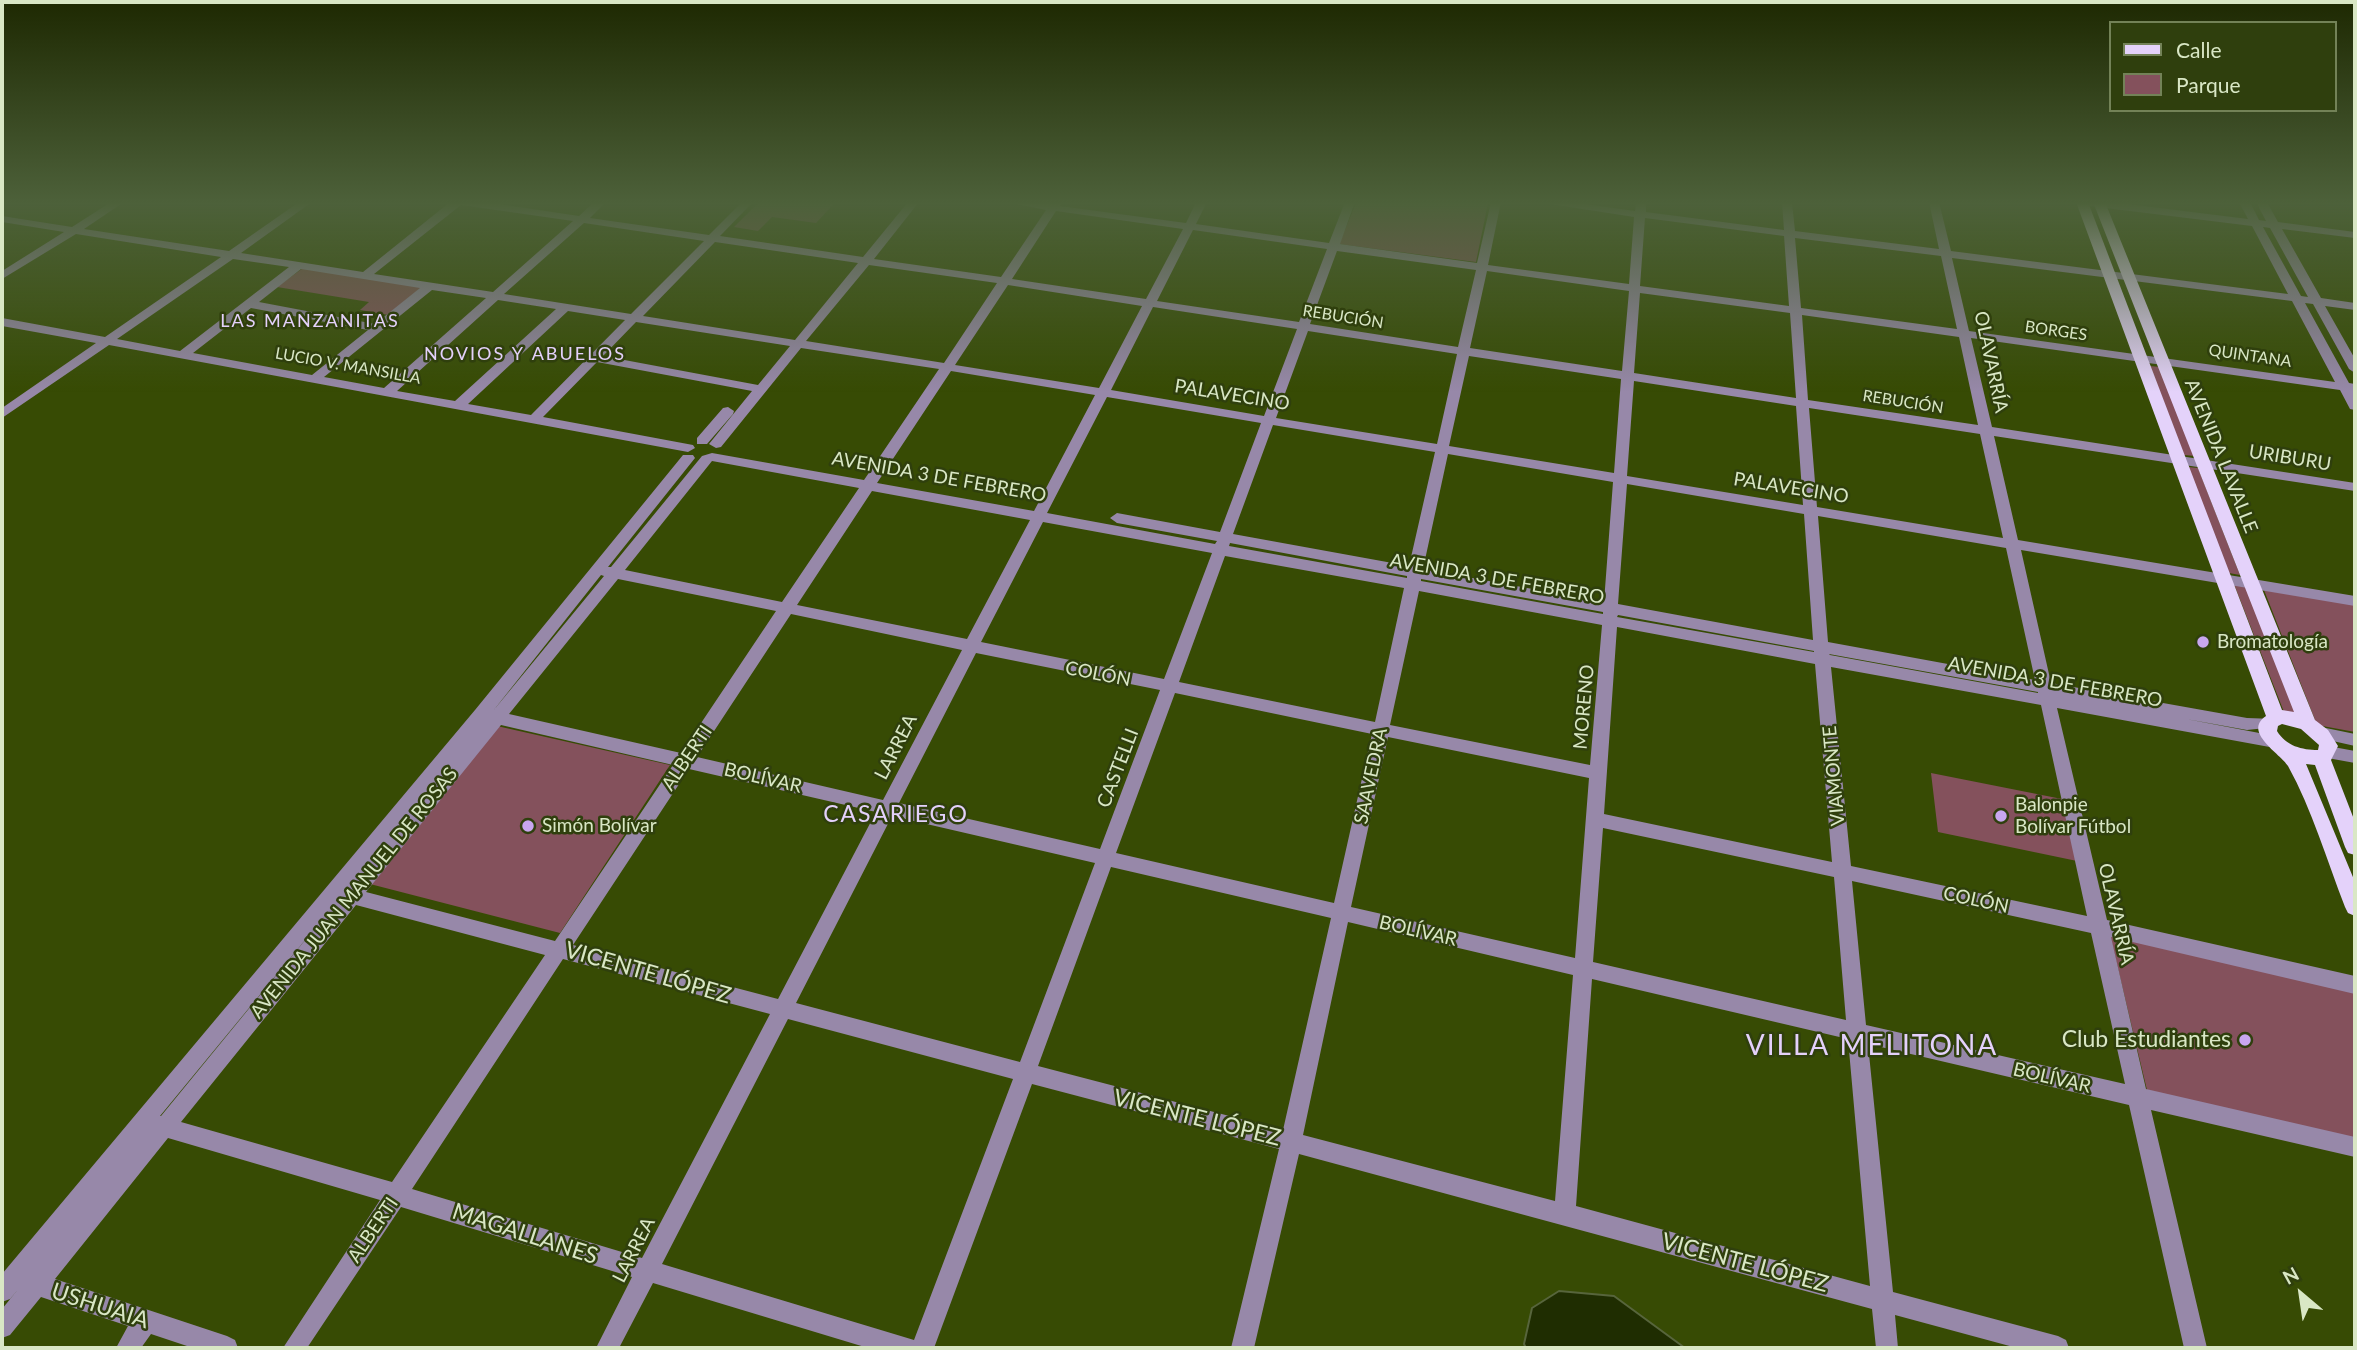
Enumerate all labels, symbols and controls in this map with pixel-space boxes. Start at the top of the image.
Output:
legend [2108,21,2336,112]
text: Calle [2176,37,2221,62]
text: Parque [2176,72,2241,97]
street label: REBUCIÓN [1301,301,1385,333]
street label: OLAVARRÍA [1969,309,2013,415]
district label: LAS MANZANITAS [222,310,398,332]
street label: BORGES [2024,317,2088,345]
street label: QUINTANA [2207,341,2293,371]
district label: NOVIOS Y ABUELOS [426,343,624,365]
street label: LUCIO V. MANSILLA [274,344,422,388]
street label: PALAVECINO [1173,375,1291,415]
street label: AVENIDA LAVALLE [2180,376,2262,536]
street label: REBUCIÓN [1861,386,1945,418]
street label: URIBURU [2247,440,2333,476]
street label: AVENIDA 3 DE FEBRERO [830,447,1048,507]
street label: PALAVECINO [1732,468,1850,508]
street label: AVENIDA 3 DE FEBRERO [1388,549,1606,609]
place label: Bromatología [2217,631,2328,653]
marker: Bromatología [2195,634,2211,650]
street label: AVENIDA 3 DE FEBRERO [1946,652,2164,712]
street label: COLÓN [1063,656,1133,692]
street label: MORENO [1569,663,1599,751]
street label: LARREA [870,711,922,783]
street label: ALBERTI [657,721,717,795]
street label: CASTELLI [1093,725,1143,811]
street label: VIAMONTE [1818,725,1850,827]
street label: SAAVEDRA [1350,726,1392,826]
street label: BOLÍVAR [722,758,804,798]
street label: AVENIDA JUAN MANUEL DE ROSAS [246,763,462,1023]
place label: Balonpie Bolívar Fútbol [2015,794,2131,838]
district label: CASARIEGO [824,801,968,829]
marker: Balonpie Bolívar Fútbol [1993,808,2009,824]
place label: Simón Bolívar [542,815,657,837]
marker: Simón Bolívar [520,818,536,834]
street label: OLAVARRÍA [2093,861,2139,967]
street label: COLÓN [1941,882,2011,918]
street label: BOLÍVAR [1377,911,1459,951]
street label: VICENTE LÓPEZ [562,936,734,1010]
place label: Club Estudiantes [2062,1026,2231,1054]
district label: VILLA MELITONA [1748,1029,1996,1063]
marker: Club Estudiantes [2237,1032,2253,1048]
street label: BOLÍVAR [2011,1058,2093,1098]
street label: VICENTE LÓPEZ [1111,1084,1283,1152]
street label: ALBERTI [343,1193,403,1267]
street label: MAGALLANES [449,1198,601,1270]
street label: LARREA [608,1214,660,1286]
street label: VICENTE LÓPEZ [1659,1227,1831,1299]
north arrow [2266,1259,2336,1329]
text: N [2279,1262,2303,1289]
street label: USHUAIA [48,1277,152,1335]

